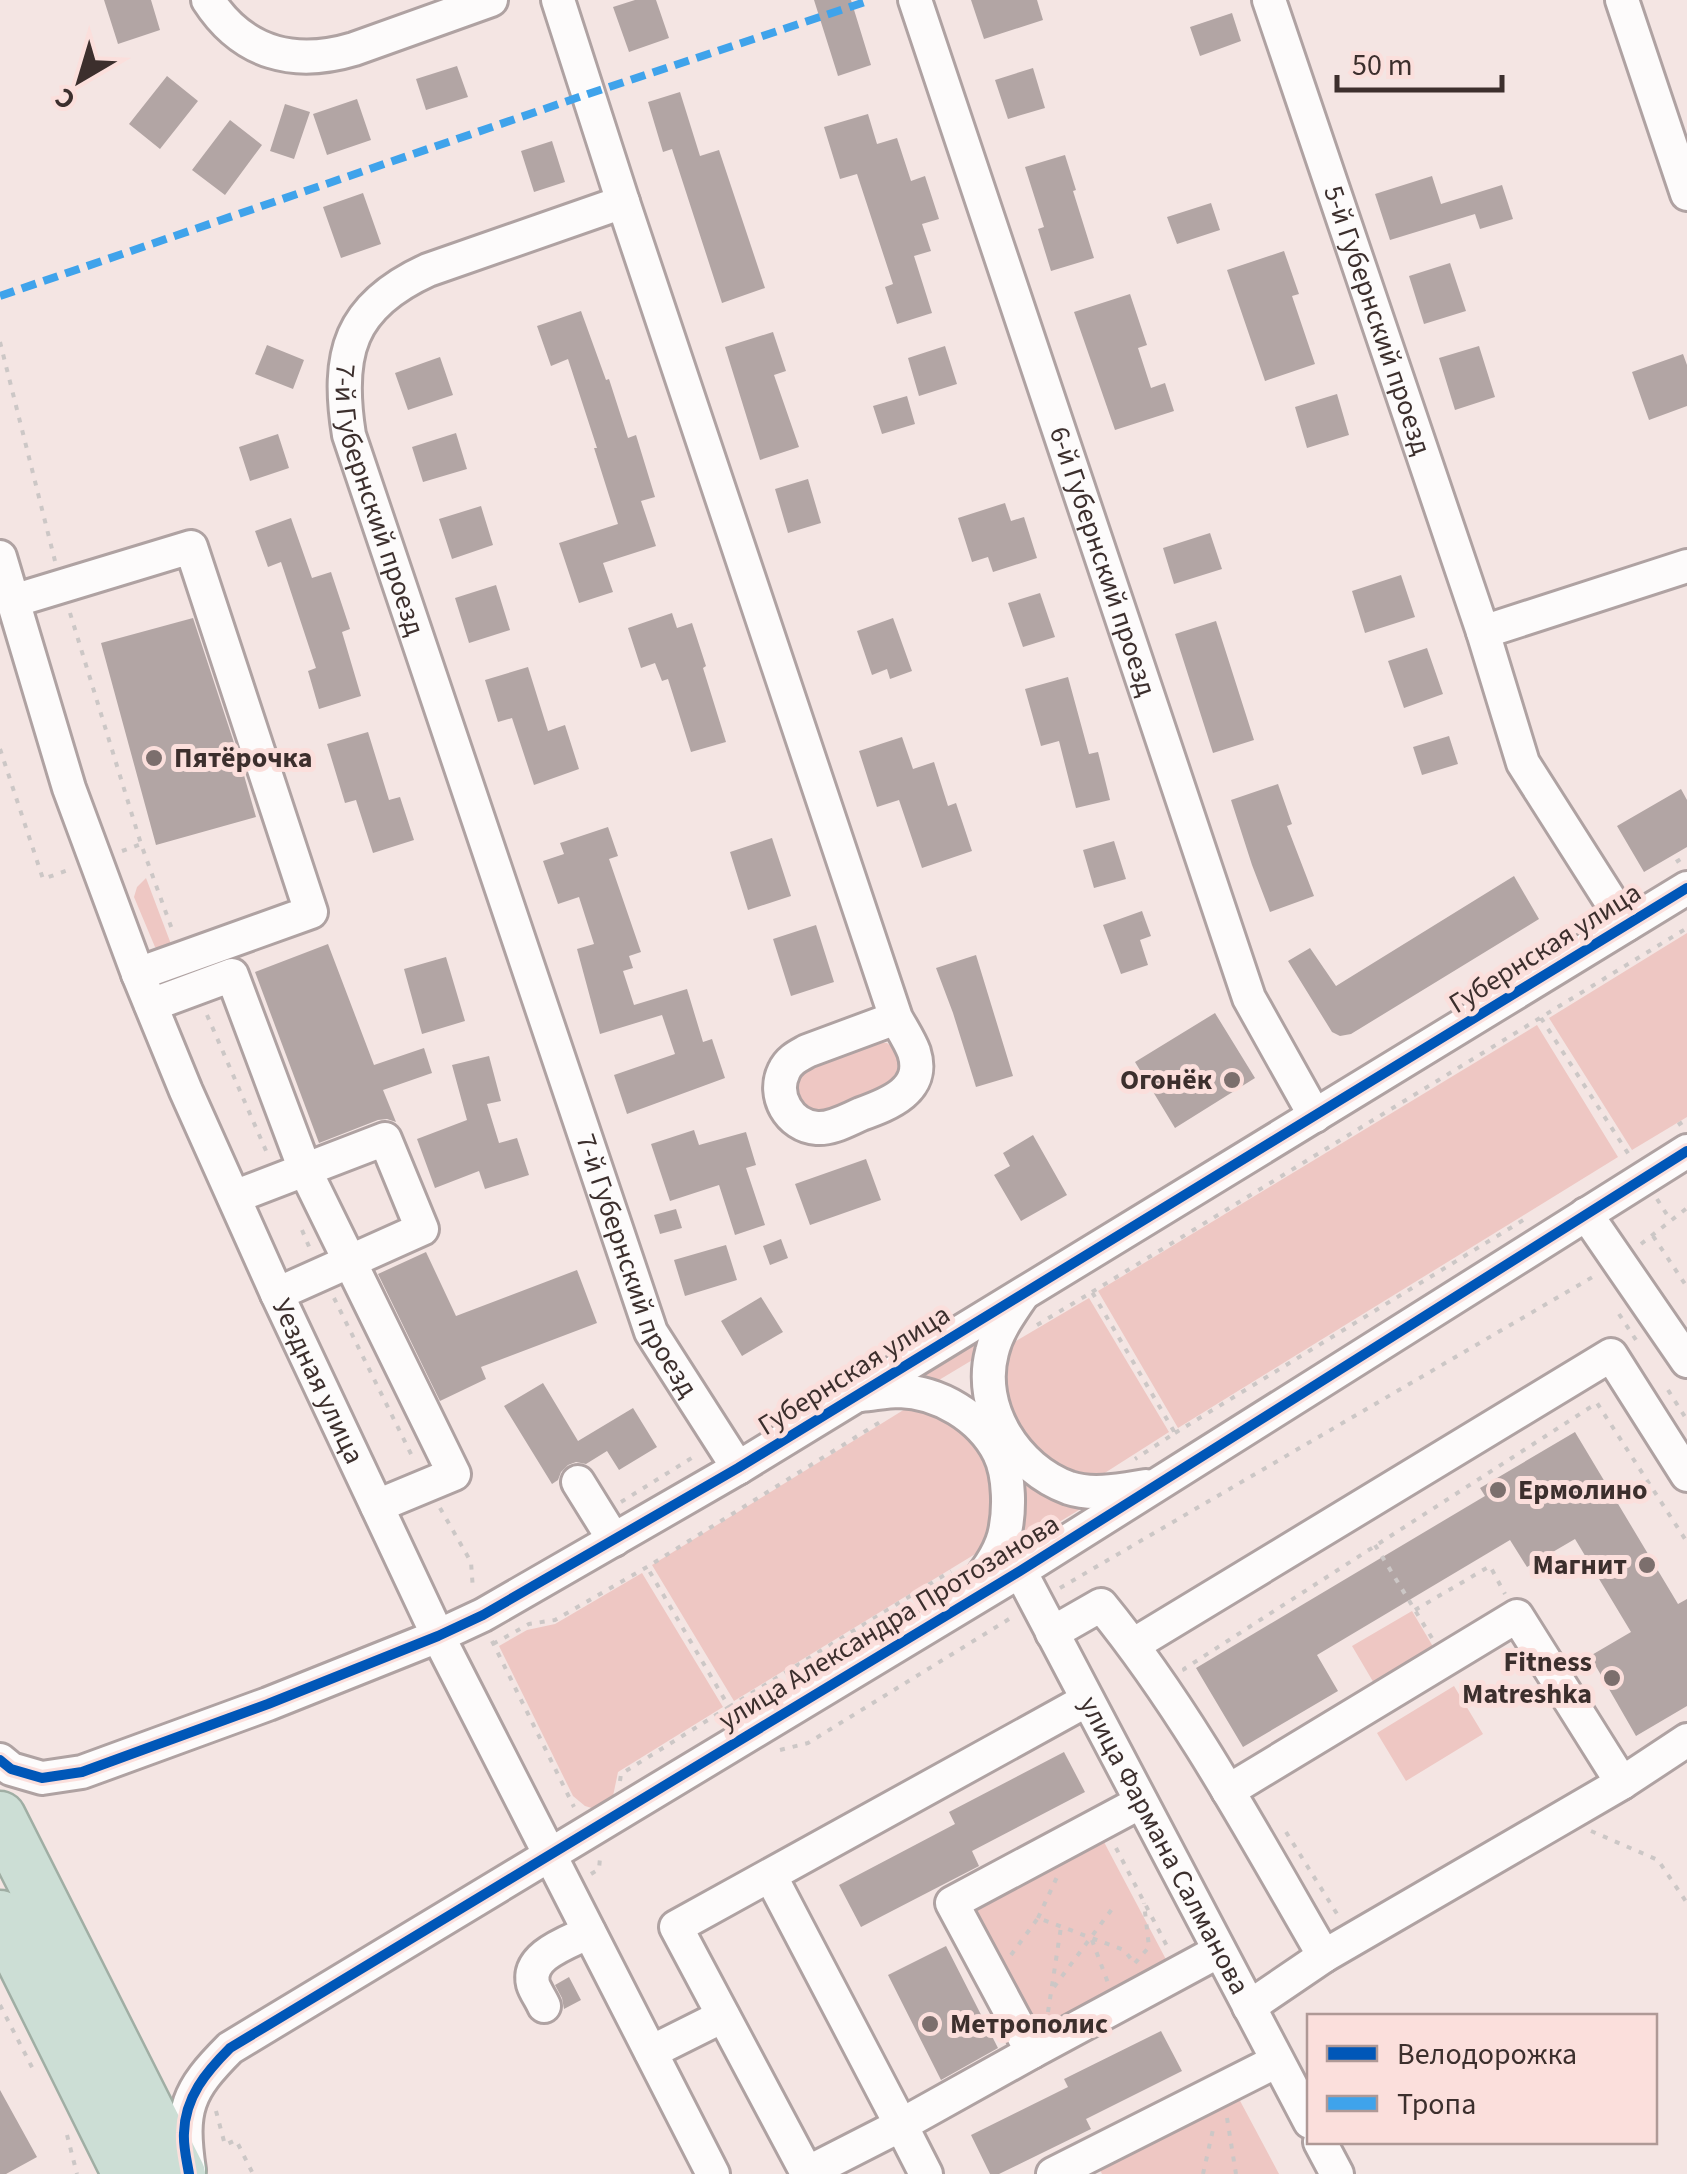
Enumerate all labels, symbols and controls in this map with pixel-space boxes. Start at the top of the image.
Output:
north arrow [30,30,130,130]
scale bar [1337,30,1502,92]
text: 50 m [1352,44,1413,87]
text: С [46,78,84,120]
street label: 5-й Губернский проезд [1313,180,1442,460]
street label: 7-й Губернский проезд [324,362,435,641]
street label: 6-й Губернский проезд [1039,421,1167,702]
place label: Пятёрочка [174,738,312,778]
marker: Пятёрочка [143,747,165,769]
street label: Губернская улица [1441,873,1649,1023]
place label: Огонёк [1120,1060,1213,1100]
marker: Огонёк [1221,1069,1243,1091]
street label: 7-й Губернский проезд [566,1128,708,1405]
street label: Уездная улица [262,1292,374,1471]
street label: Губернская улица [750,1295,958,1445]
place label: Ермолино [1518,1470,1648,1510]
marker: Ермолино [1487,1479,1509,1501]
street label: улица Александра Протозанова [711,1504,1067,1740]
place label: Магнит [1532,1545,1627,1585]
marker: Магнит [1636,1554,1658,1576]
place label: Fitness Matreshka [1462,1642,1592,1714]
marker: Fitness Matreshka [1601,1667,1623,1689]
street label: улица Фармана Салманова [1069,1689,1259,2002]
place label: Метрополис [950,2004,1108,2044]
marker: Метрополис [919,2013,941,2035]
legend [1307,2014,1657,2144]
text: Велодорожка [1397,2033,1577,2076]
text: Тропа [1397,2083,1476,2126]

